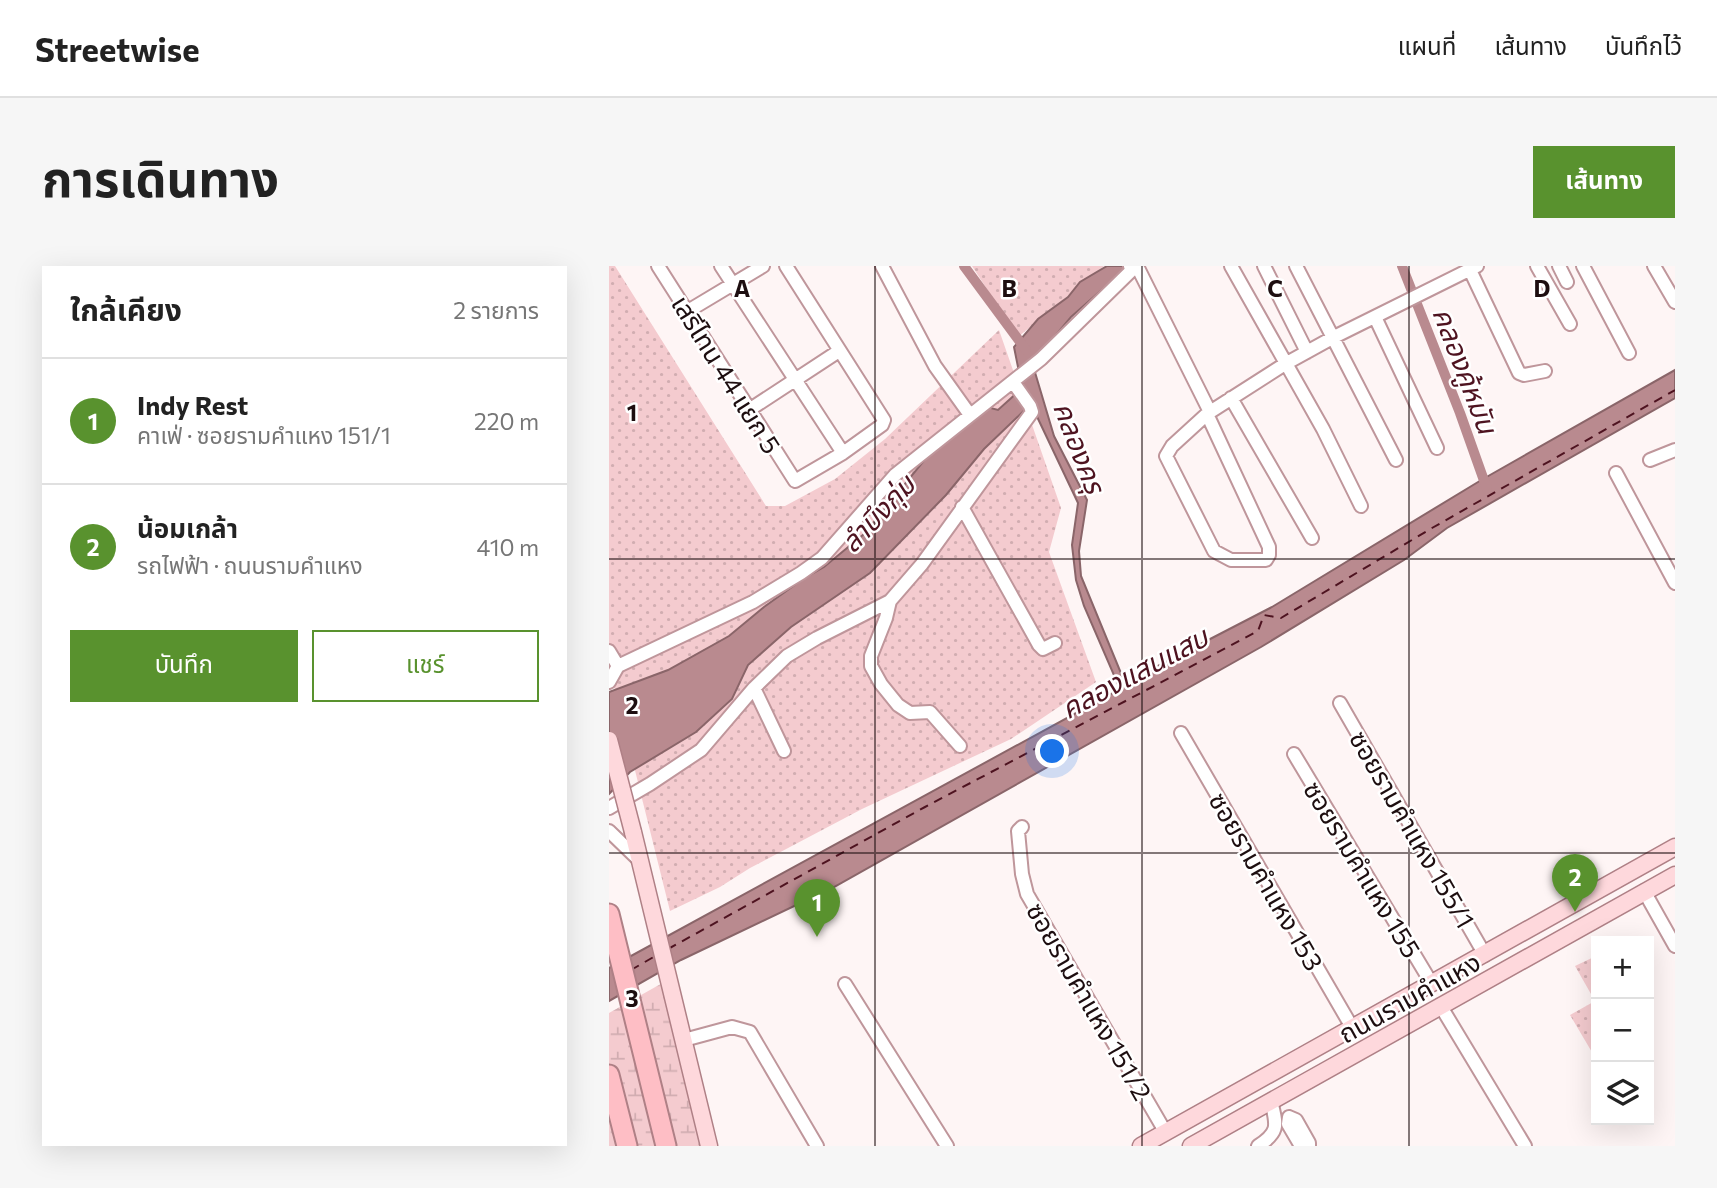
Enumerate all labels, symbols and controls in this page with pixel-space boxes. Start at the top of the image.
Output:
text: Streetwise [35,28,200,69]
text: แผนที่ [1398,31,1456,60]
text: เส้นทาง [1494,31,1567,60]
text: บันทึกไว้ [1605,31,1682,60]
button: เส้นทาง [1533,146,1675,218]
text: การเดินทาง [42,147,279,207]
text: A [734,274,751,302]
text: B [1001,274,1017,302]
text: C [1267,274,1283,302]
text: D [1534,274,1551,302]
street label: เสรีไทน 44 แยก 5 [666,289,788,459]
text: ใกล้เคียง [70,290,182,327]
text: 2 รายการ [453,296,539,324]
water label: คลองคู้หมัน [1425,302,1506,440]
text: Indy Rest [137,389,248,420]
water label: คลองครุ [1045,396,1114,500]
text: 1 [627,398,637,426]
text: 1 [88,407,98,435]
text: 220 m [474,407,539,435]
text: คาเฟ่ · ซอยรามคำแหง 151/1 [137,421,391,449]
water label: ลำบึงกุ่ม [833,466,924,560]
text: น้อมเกล้า [137,512,238,543]
text: 2 [86,533,100,561]
text: 410 m [477,533,539,561]
text: รถไฟฟ้า · ถนนรามคำแหง [137,551,363,579]
water label: คลองแสนแสบ [1055,618,1215,725]
button: บันทึก [70,630,298,702]
button: แชร์ [312,630,539,702]
text: 2 [625,691,639,719]
street label: ซอยรามคำแหง 155/1 [1344,725,1482,933]
your location [1035,734,1069,768]
street label: ซอยรามคำแหง 155 [1298,775,1428,963]
street label: ซอยรามคำแหง 153 [1203,786,1331,976]
pin: 2 [1552,854,1598,912]
pin: 1 [794,879,840,937]
street label: ซอยรามคำแหง 151/2 [1021,897,1159,1105]
map controls [1591,936,1654,1125]
button: + [1591,936,1654,999]
street label: ถนนรามคำแหง [1333,945,1485,1049]
text: 3 [625,984,639,1012]
button: − [1591,999,1654,1062]
button: layers [1591,1062,1654,1125]

